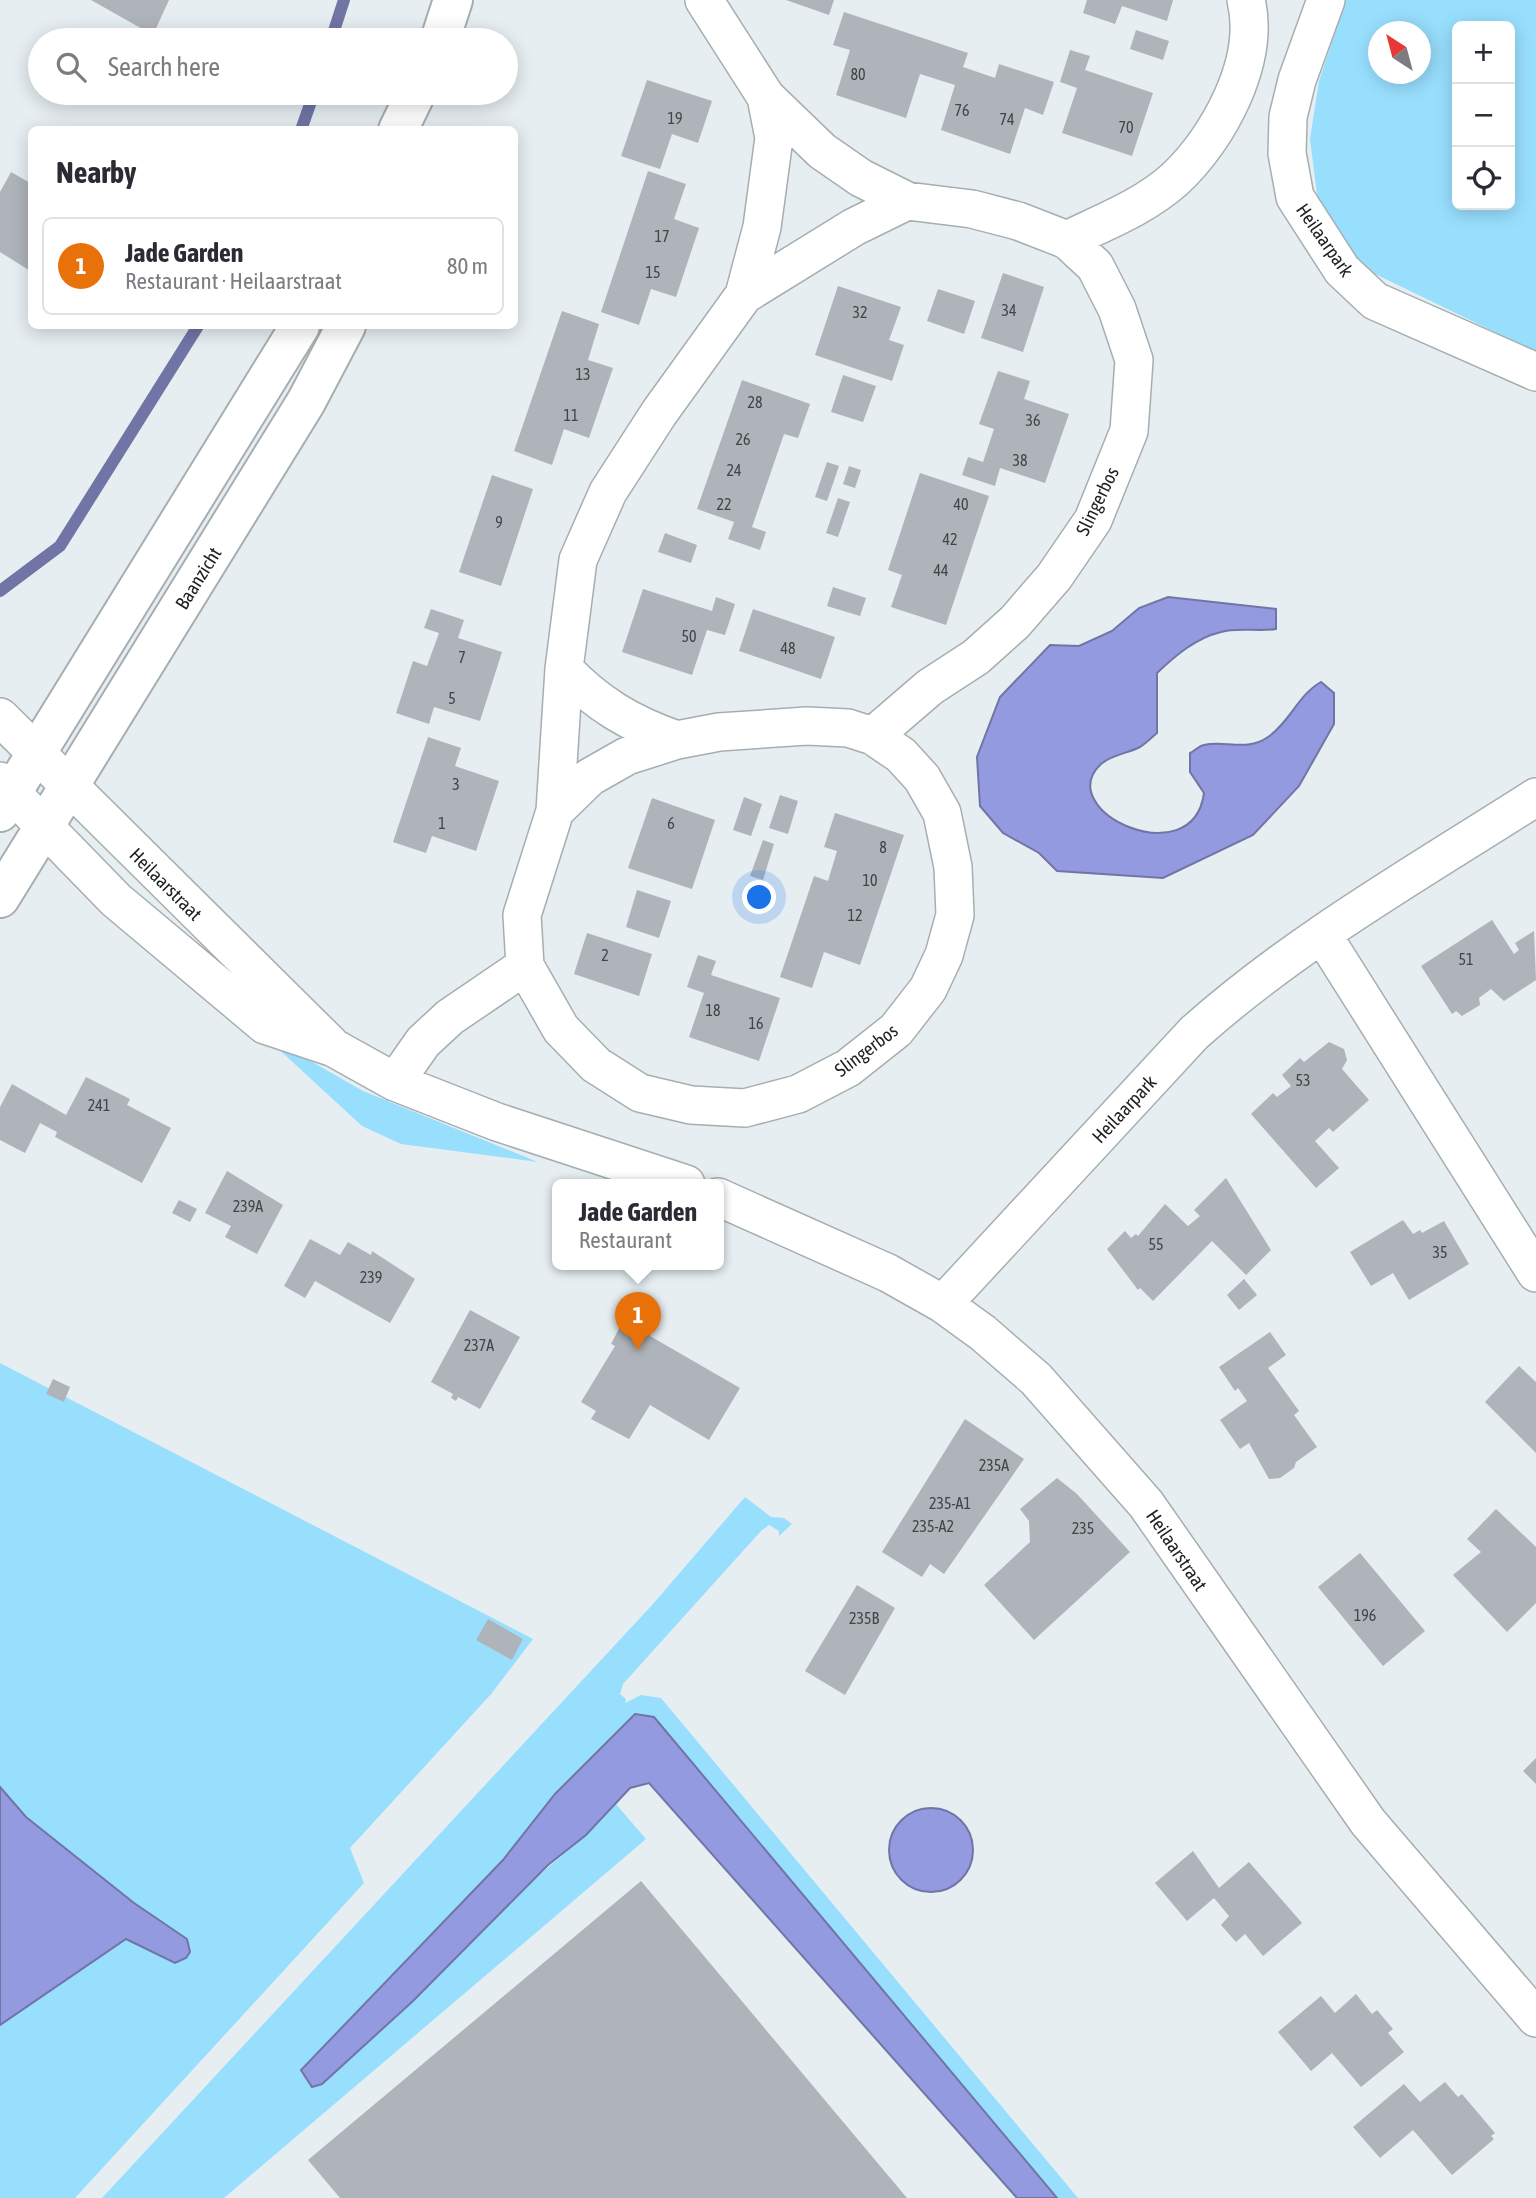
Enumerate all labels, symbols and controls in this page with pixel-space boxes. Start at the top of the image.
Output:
north arrow [1368,21,1431,84]
map controls [1452,21,1515,210]
button: + [1452,21,1515,84]
search box [28,28,518,105]
icon: search [52,48,90,86]
text: Search here [108,52,220,82]
house number: 80 [850,65,866,83]
button: − [1452,84,1515,147]
house number: 76 [954,101,970,119]
house number: 19 [667,109,683,127]
house number: 74 [999,110,1015,128]
house number: 70 [1118,118,1134,136]
button: locate [1452,147,1515,210]
text: Nearby [56,155,136,189]
street label: Heilaarpark [1292,199,1359,281]
house number: 17 [654,227,670,245]
text: Jade Garden [125,238,243,268]
text: 1 [76,253,86,279]
text: 80 m [447,253,488,279]
house number: 15 [645,263,661,281]
text: Restaurant · Heilaarstraat [125,268,342,294]
house number: 34 [1001,301,1017,319]
house number: 32 [852,303,868,321]
house number: 13 [575,365,591,383]
house number: 28 [747,393,763,411]
house number: 11 [563,406,579,424]
house number: 36 [1025,411,1041,429]
house number: 26 [735,430,751,448]
house number: 38 [1012,451,1028,469]
house number: 24 [726,461,742,479]
street label: Slingerbos [1071,463,1123,539]
house number: 22 [716,495,732,513]
house number: 40 [953,495,969,513]
house number: 9 [495,513,503,531]
house number: 42 [942,530,958,548]
street label: Baanzicht [170,543,226,613]
house number: 44 [933,561,949,579]
house number: 50 [681,627,697,645]
house number: 48 [780,639,796,657]
house number: 7 [458,648,466,666]
house number: 5 [448,689,456,707]
house number: 3 [452,775,460,793]
house number: 1 [438,814,446,832]
house number: 6 [667,814,675,832]
house number: 8 [879,838,887,856]
street label: Heilaarstraat [125,843,207,925]
house number: 10 [862,871,878,889]
your location [742,880,776,914]
house number: 12 [847,906,863,924]
house number: 2 [601,946,609,964]
house number: 51 [1458,950,1474,968]
house number: 18 [705,1001,721,1019]
house number: 16 [748,1014,764,1032]
street label: Slingerbos [830,1019,902,1081]
street label: Heilaarpark [1087,1070,1161,1147]
house number: 53 [1295,1071,1311,1089]
house number: 241 [88,1096,110,1114]
popup [552,1179,724,1270]
house number: 239A [233,1197,263,1215]
text: Jade Garden [579,1197,697,1227]
text: Restaurant [579,1227,672,1253]
house number: 55 [1148,1235,1164,1253]
house number: 35 [1432,1243,1448,1261]
house number: 239 [360,1268,382,1286]
pin: 1 [615,1292,661,1350]
house number: 237A [464,1336,494,1354]
house number: 235A [979,1456,1009,1474]
house number: 235-A1 [929,1494,971,1512]
street label: Heilaarstraat [1142,1505,1212,1595]
house number: 235-A2 [912,1517,954,1535]
house number: 235 [1072,1519,1094,1537]
house number: 196 [1354,1606,1376,1624]
house number: 235B [849,1609,879,1627]

